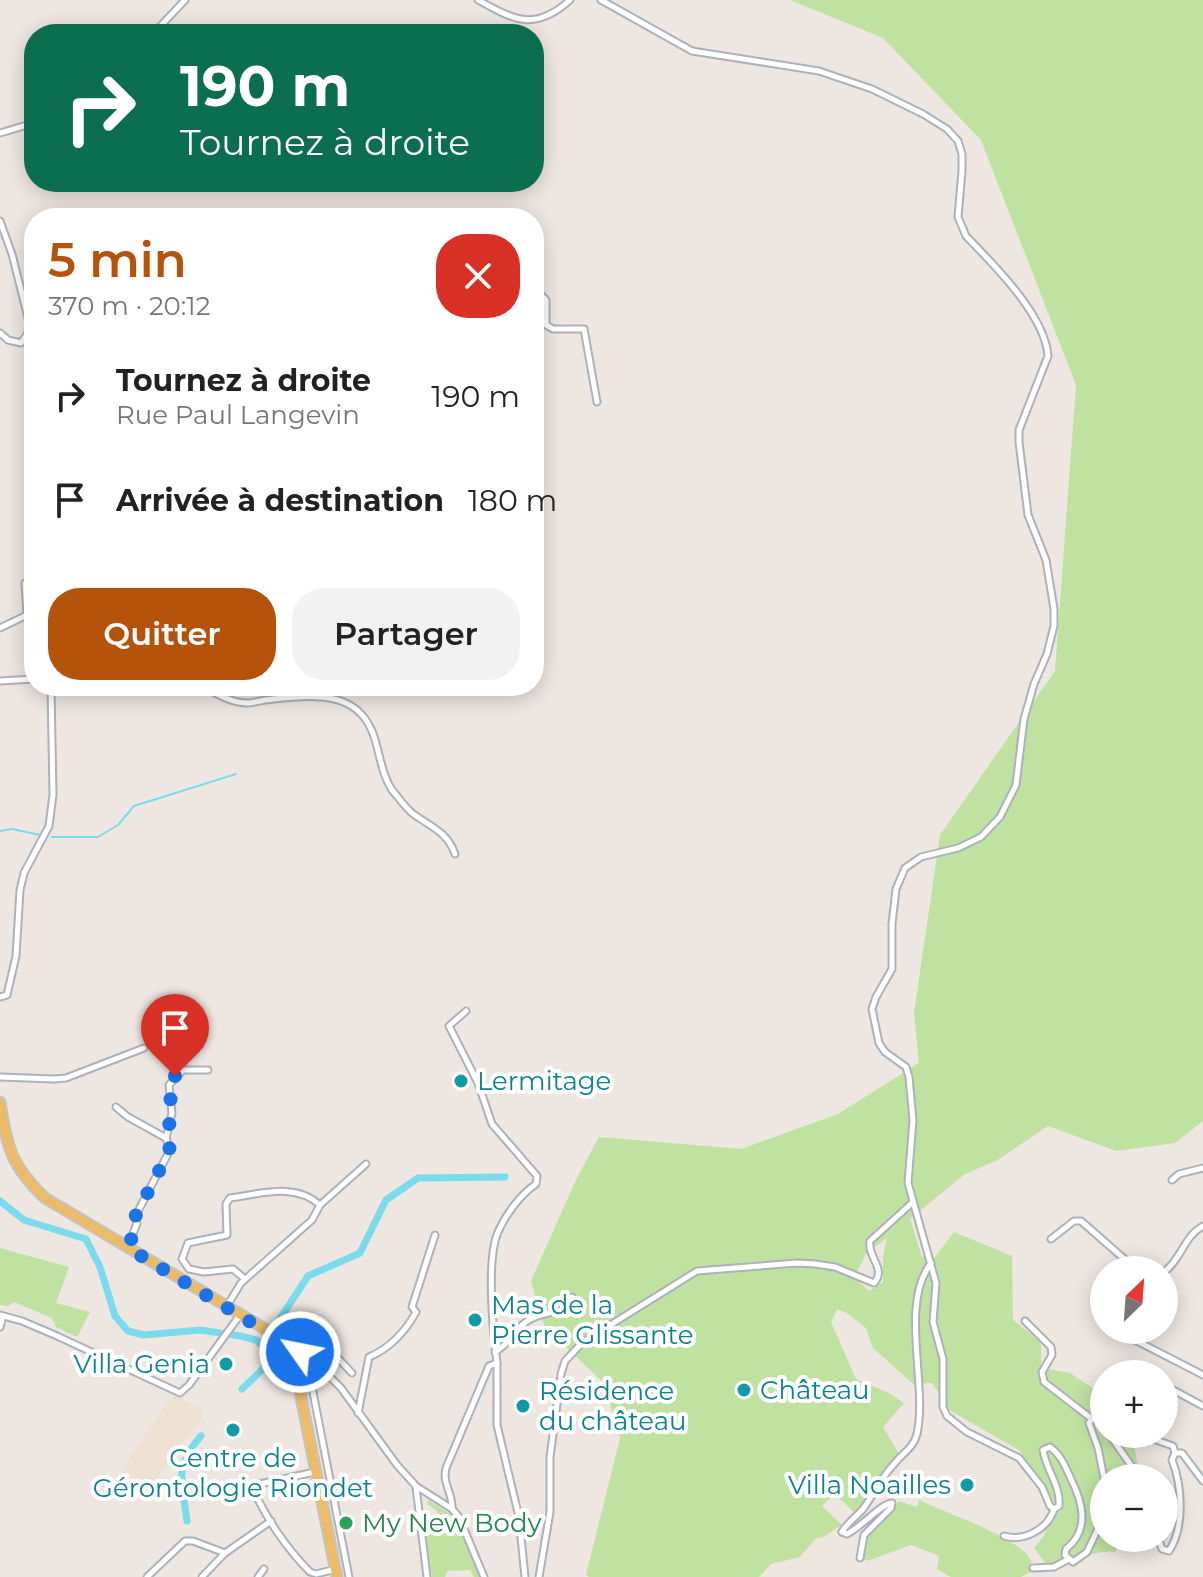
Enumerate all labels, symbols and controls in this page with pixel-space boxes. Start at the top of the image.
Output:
text: 190 m [180,52,350,120]
icon: right [48,56,152,160]
text: Tournez à droite [180,120,470,164]
text: 5 min [48,231,187,289]
button: close [436,234,520,318]
text: 370 m · 20:12 [48,290,211,322]
text: Tournez à droite [116,362,371,399]
icon: right [48,374,92,418]
text: 190 m [431,378,520,415]
text: Rue Paul Langevin [116,399,360,431]
icon: arrive [48,478,92,522]
text: Arrivée à destination [116,482,444,519]
text: 180 m [468,482,557,519]
button: Quitter [48,588,276,680]
button: Partager [292,588,520,680]
pin [141,994,209,1076]
icon: arrive [153,1006,197,1050]
place label: Lermitage [477,1065,611,1097]
marker: Lermitage [452,1072,470,1090]
north arrow [1090,1256,1178,1344]
map controls [1090,1256,1178,1552]
place label: Mas de la Pierre Glissante [491,1289,693,1351]
position arrow [258,1310,342,1394]
marker: Mas de la Pierre Glissante [466,1311,484,1329]
place label: Villa Genia [73,1348,210,1380]
marker: Villa Genia [217,1355,235,1373]
button: + [1090,1360,1178,1448]
place label: Château [760,1374,870,1406]
place label: Résidence du château [539,1375,686,1437]
marker: Château [735,1381,753,1399]
marker: Résidence du château [514,1397,532,1415]
marker: Centre de Gérontologie Riondet [224,1421,242,1439]
place label: Centre de Gérontologie Riondet [93,1442,373,1504]
button: − [1090,1464,1178,1552]
place label: Villa Noailles [788,1469,951,1501]
marker: Villa Noailles [958,1476,976,1494]
place label: My New Body [362,1507,542,1539]
marker: My New Body [337,1514,355,1532]

